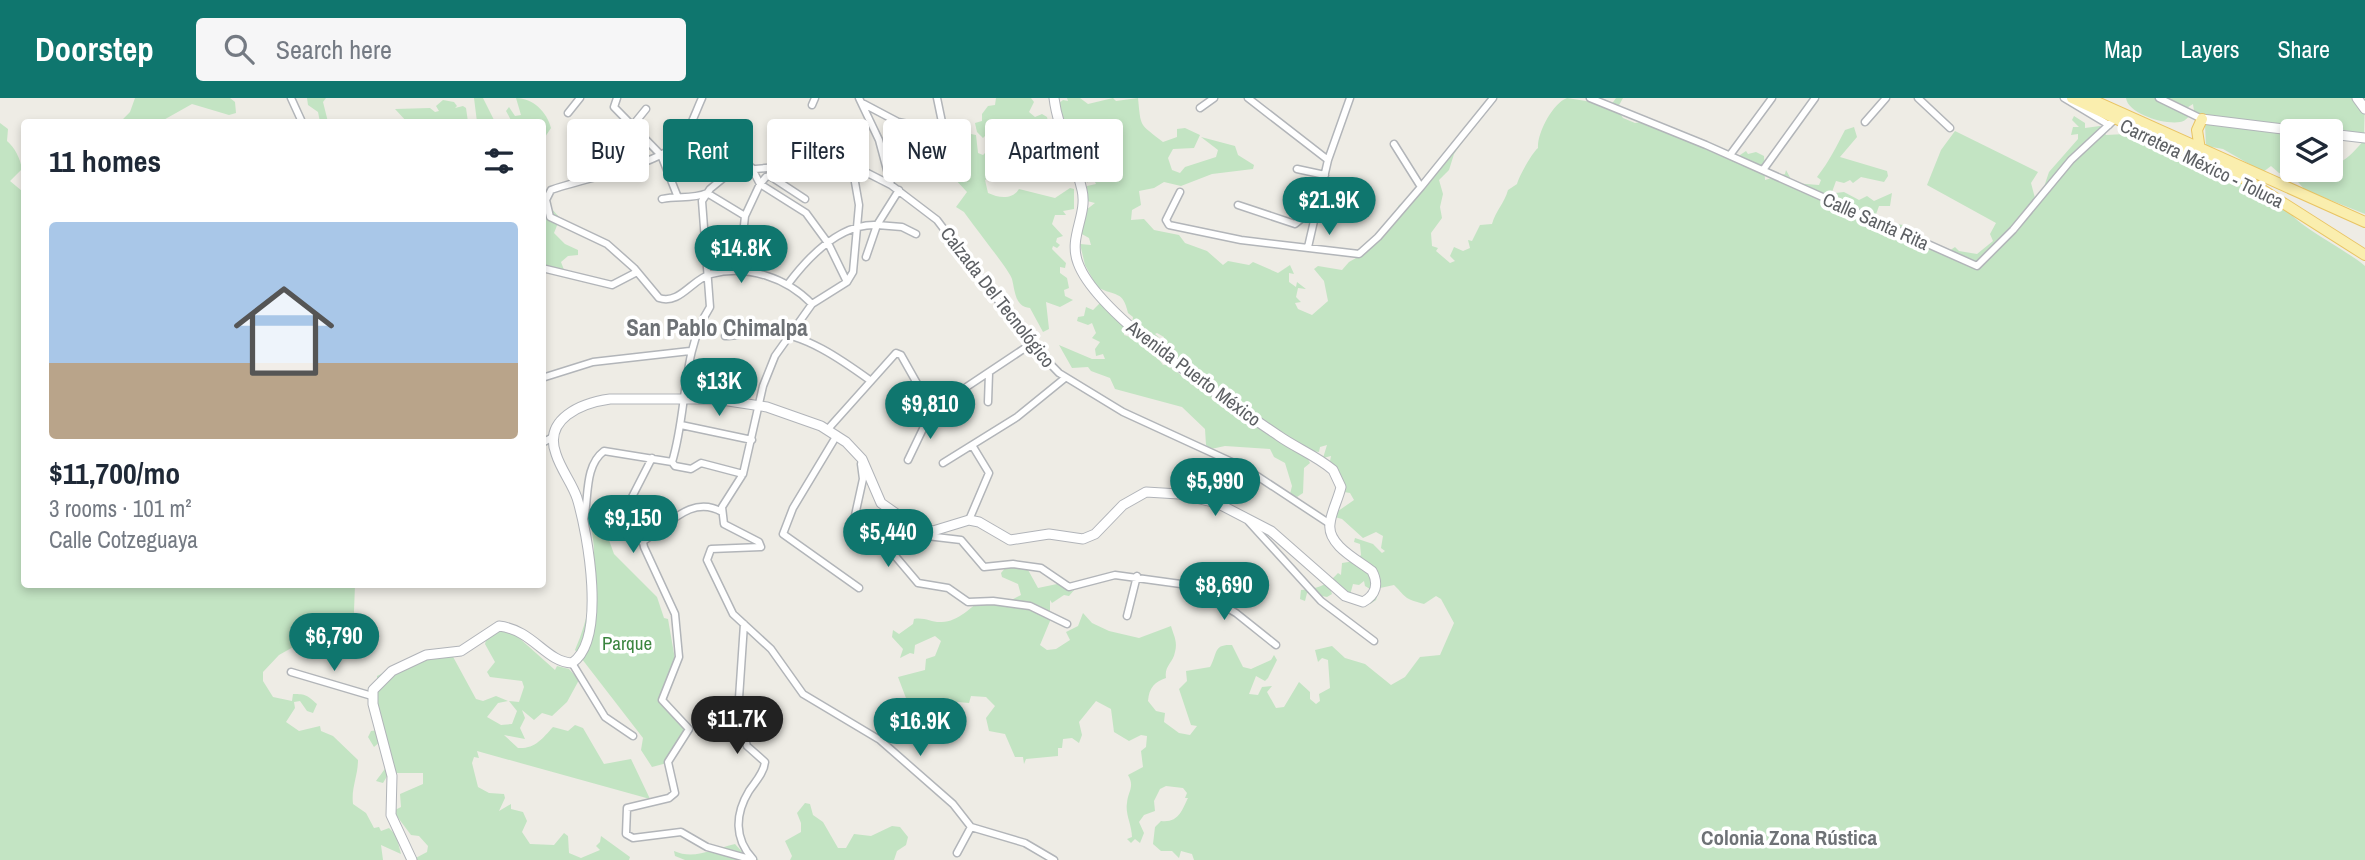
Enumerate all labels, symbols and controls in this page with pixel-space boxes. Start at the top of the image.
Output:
search box [196,18,686,81]
text: Doorstep [35,27,154,71]
icon: search [220,30,258,68]
text: Search here [276,32,392,67]
text: Map [2104,33,2142,65]
text: Layers [2180,33,2239,65]
text: Share [2277,33,2330,65]
street label: Carretera México - Toluca [2116,112,2288,214]
chip: Buy [567,119,649,182]
chip: Rent [663,119,753,182]
chip: Filters [767,119,869,182]
chip: New [883,119,971,182]
chip: Apartment [985,119,1123,182]
map controls [2280,119,2343,182]
button: layers [2280,119,2343,182]
text: 11 homes [49,141,161,181]
icon: filters [480,142,518,180]
pin: $21.9K [1272,178,1386,237]
text: $21.9K [1299,184,1359,215]
street label: Calle Santa Rita [1819,186,1933,256]
street label: Calzada Del Tecnológico [935,221,1061,373]
pin: $14.8K [684,226,798,285]
text: $14.8K [711,232,771,263]
icon: home [221,268,347,394]
district label: San Pablo Chimalpa [626,312,808,343]
street label: Avenida Puerto México [1121,313,1266,432]
pin: $13K [678,358,760,418]
text: $13K [696,365,742,396]
pin: $9,810 [873,382,987,441]
text: $9,810 [901,388,959,419]
text: $11,700/mo [49,453,180,493]
pin: $5,990 [1158,458,1272,518]
text: $5,990 [1186,465,1244,496]
text: 3 rooms · 101 m² [49,493,192,524]
pin: $9,150 [576,496,690,555]
text: $9,150 [604,502,662,533]
pin: $5,440 [831,510,945,569]
text: $5,440 [859,516,917,547]
text: Calle Cotzeguaya [49,524,198,555]
pin: $8,690 [1167,562,1281,622]
text: $8,690 [1195,569,1253,600]
pin: $6,790 [277,614,391,673]
text: $6,790 [305,620,363,651]
park label: Parque [602,630,652,656]
pin: $11.7K [680,696,794,756]
pin: $16.9K [863,698,977,758]
text: $11.7K [707,703,767,734]
text: $16.9K [890,705,950,736]
district label: Colonia Zona Rústica [1701,823,1877,852]

